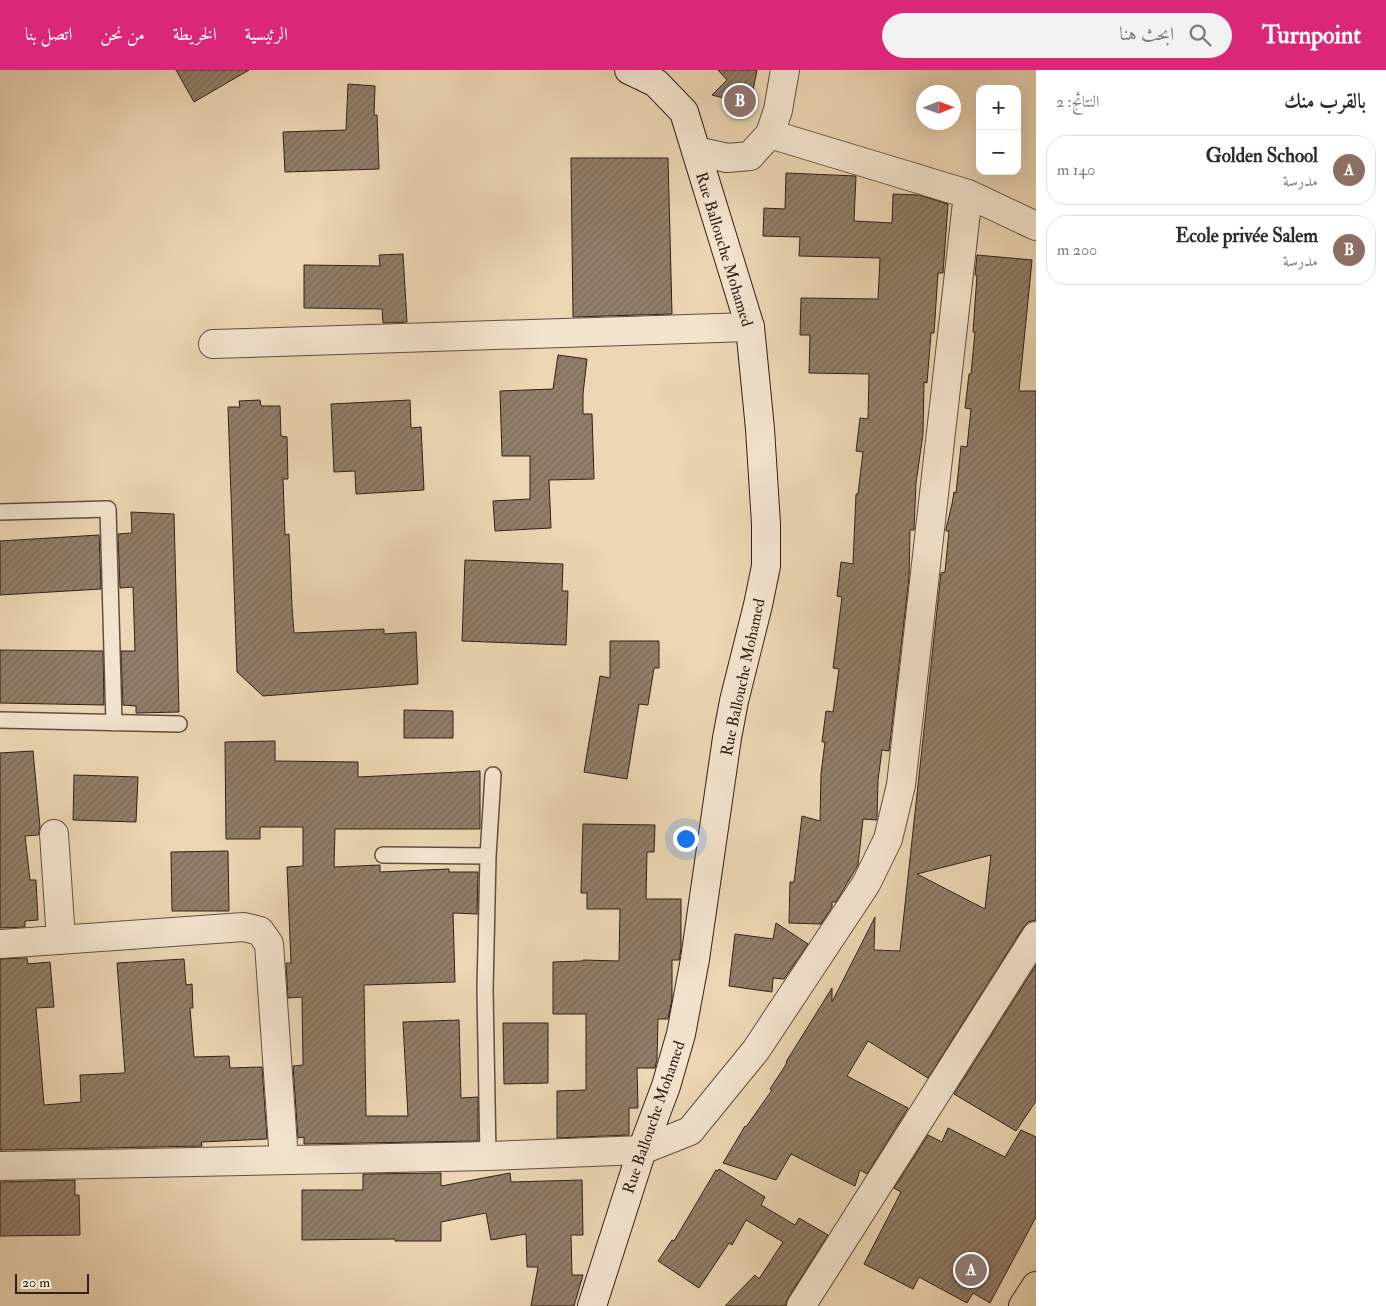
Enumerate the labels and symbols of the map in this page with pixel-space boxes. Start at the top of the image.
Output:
pin: B [724,82,756,120]
north arrow [916,85,961,130]
street label: Rue Ballouche Mohamed [691,170,757,329]
street label: Rue Ballouche Mohamed [717,597,769,758]
your location [673,826,699,852]
street label: Rue Ballouche Mohamed [618,1038,690,1196]
pin: A [955,1251,987,1289]
scale bar [15,1271,89,1294]

